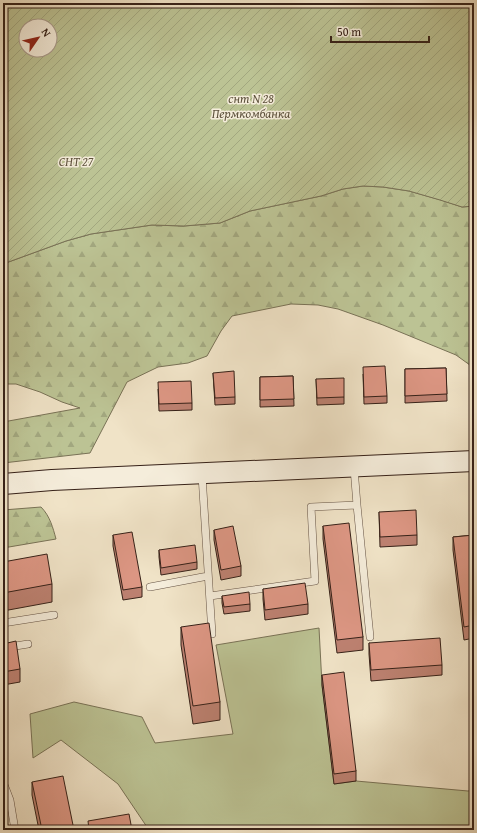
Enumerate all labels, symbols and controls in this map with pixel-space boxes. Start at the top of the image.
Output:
north arrow [18,18,58,58]
scale bar [331,18,429,44]
text: 50 m [337,23,361,40]
text: N [38,25,55,40]
park label: снт N 28 Пермкомбанка [212,89,290,123]
park label: СНТ 27 [59,152,94,171]

